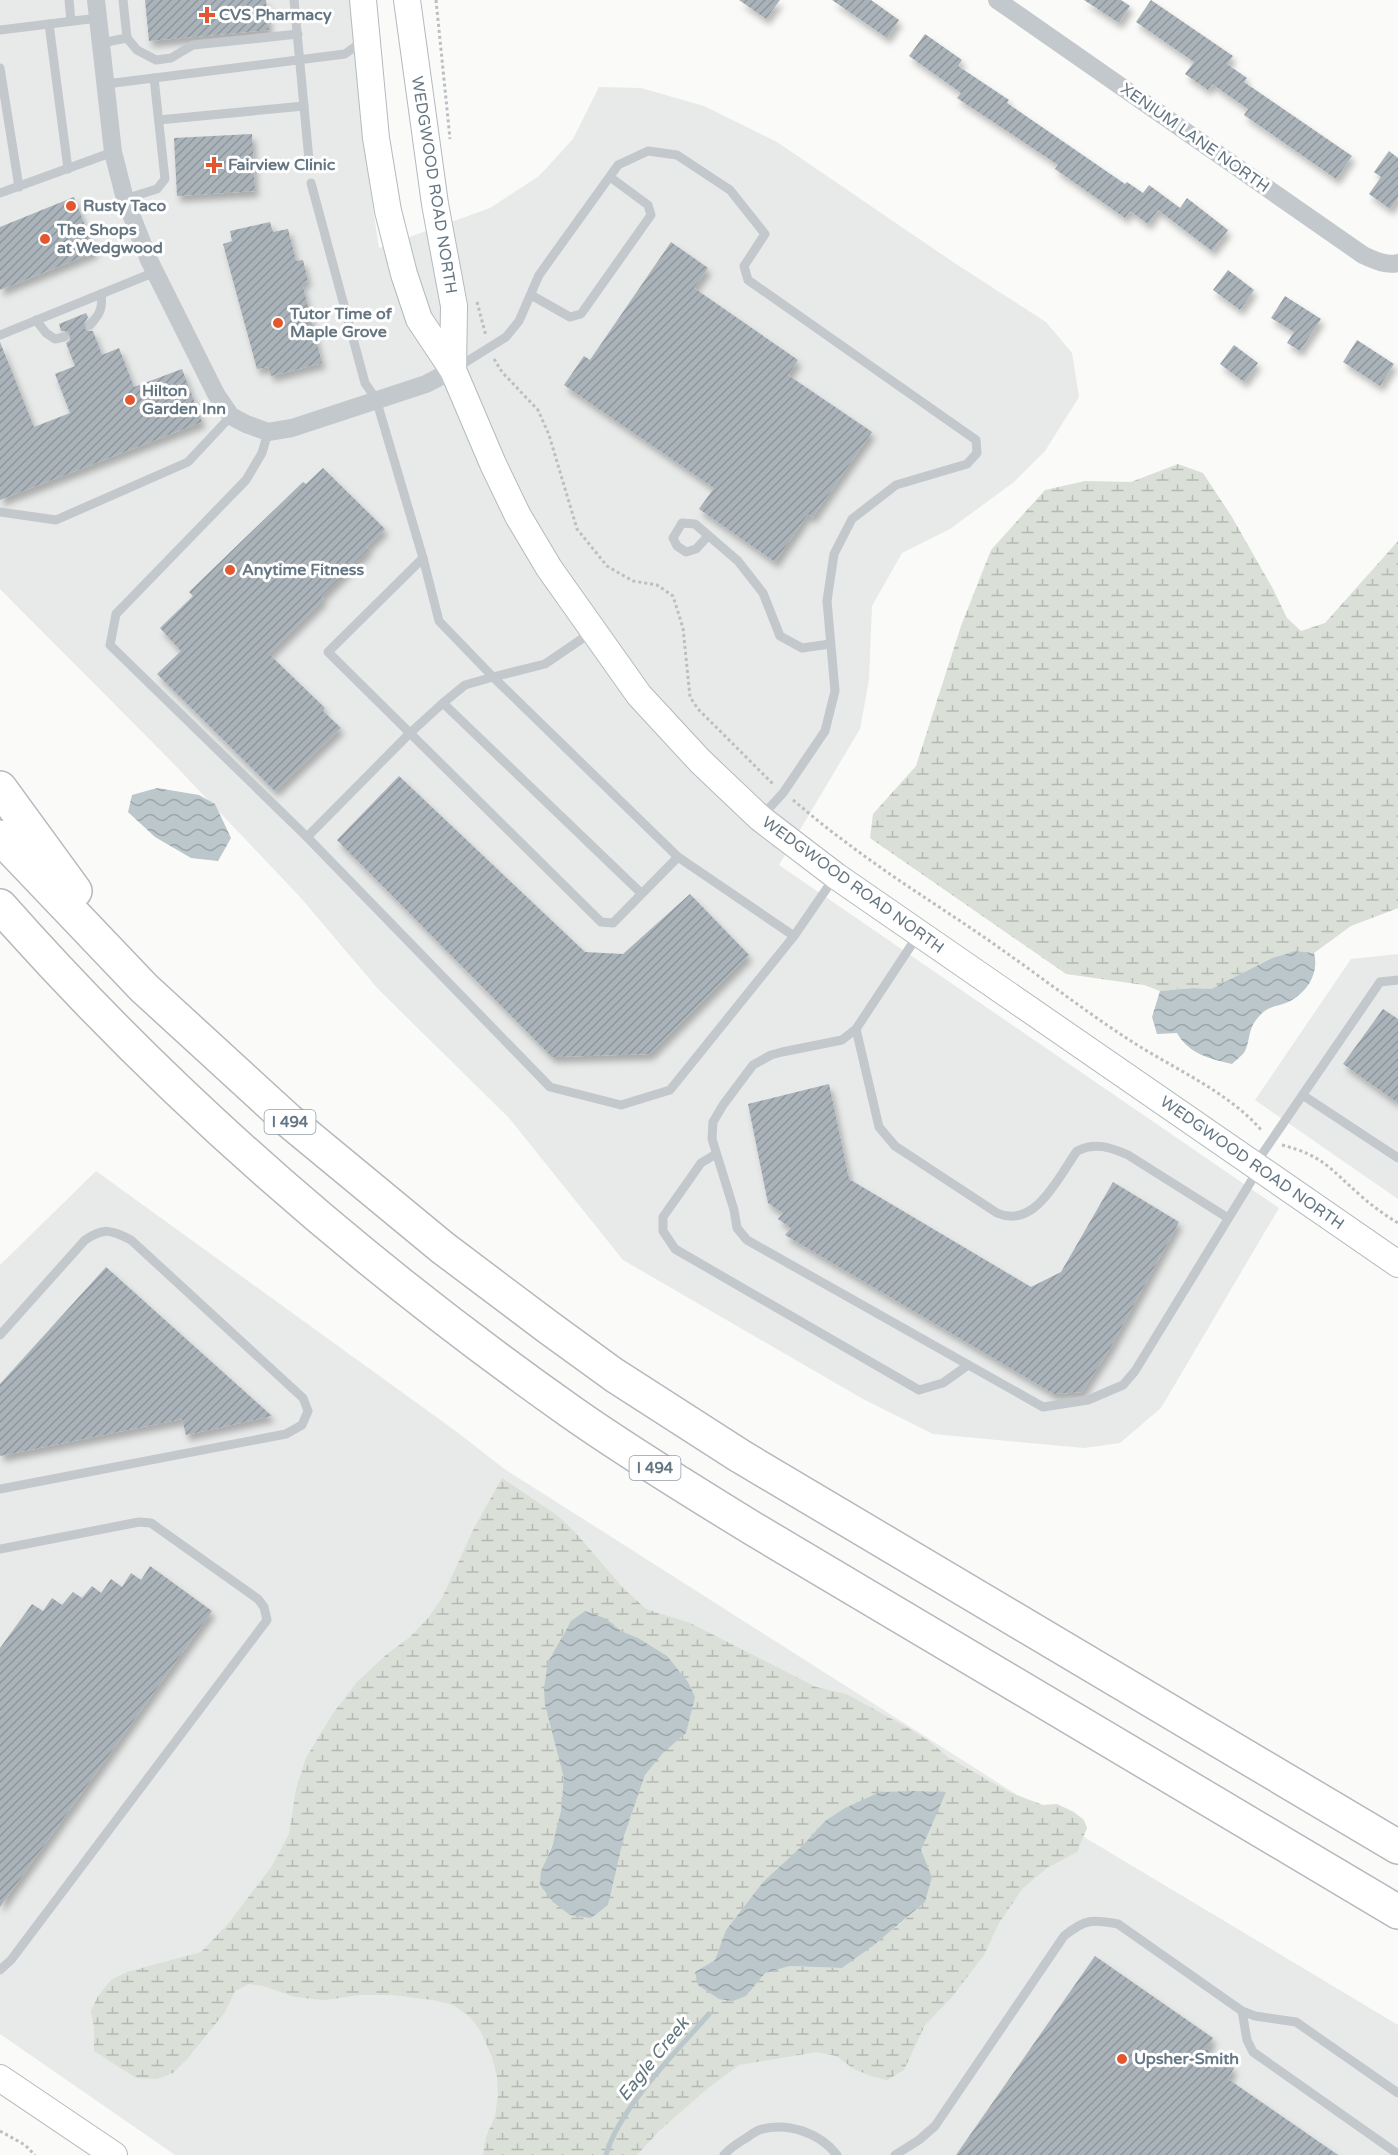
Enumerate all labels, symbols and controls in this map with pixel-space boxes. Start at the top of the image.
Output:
place label: CVS Pharmacy [219,5,332,25]
marker: CVS Pharmacy [200,8,214,22]
street label: WEDGWOOD ROAD NORTH [407,75,461,295]
street label: XENIUM LANE NORTH [1117,79,1273,197]
place label: Fairview Clinic [228,155,336,175]
marker: Fairview Clinic [205,156,223,174]
place label: Rusty Taco [83,196,166,216]
marker: Rusty Taco [64,199,78,213]
place label: The Shops at Wedgwood [56,220,163,258]
marker: The Shops at Wedgwood [38,232,52,246]
place label: Tutor Time of Maple Grove [289,304,393,342]
marker: Tutor Time of Maple Grove [271,316,285,330]
place label: Hilton Garden Inn [142,381,226,419]
marker: Hilton Garden Inn [123,393,137,407]
place label: Anytime Fitness [242,560,364,580]
marker: Anytime Fitness [223,563,237,577]
street label: WEDGWOOD ROAD NORTH [758,812,948,958]
street label: WEDGWOOD ROAD NORTH [1156,1092,1348,1234]
road number: I 494 [264,1110,316,1134]
road number: I 494 [630,1456,680,1480]
water label: Eagle Creek [613,2012,694,2105]
place label: Upsher-Smith [1134,2049,1239,2069]
marker: Upsher-Smith [1115,2052,1129,2066]

